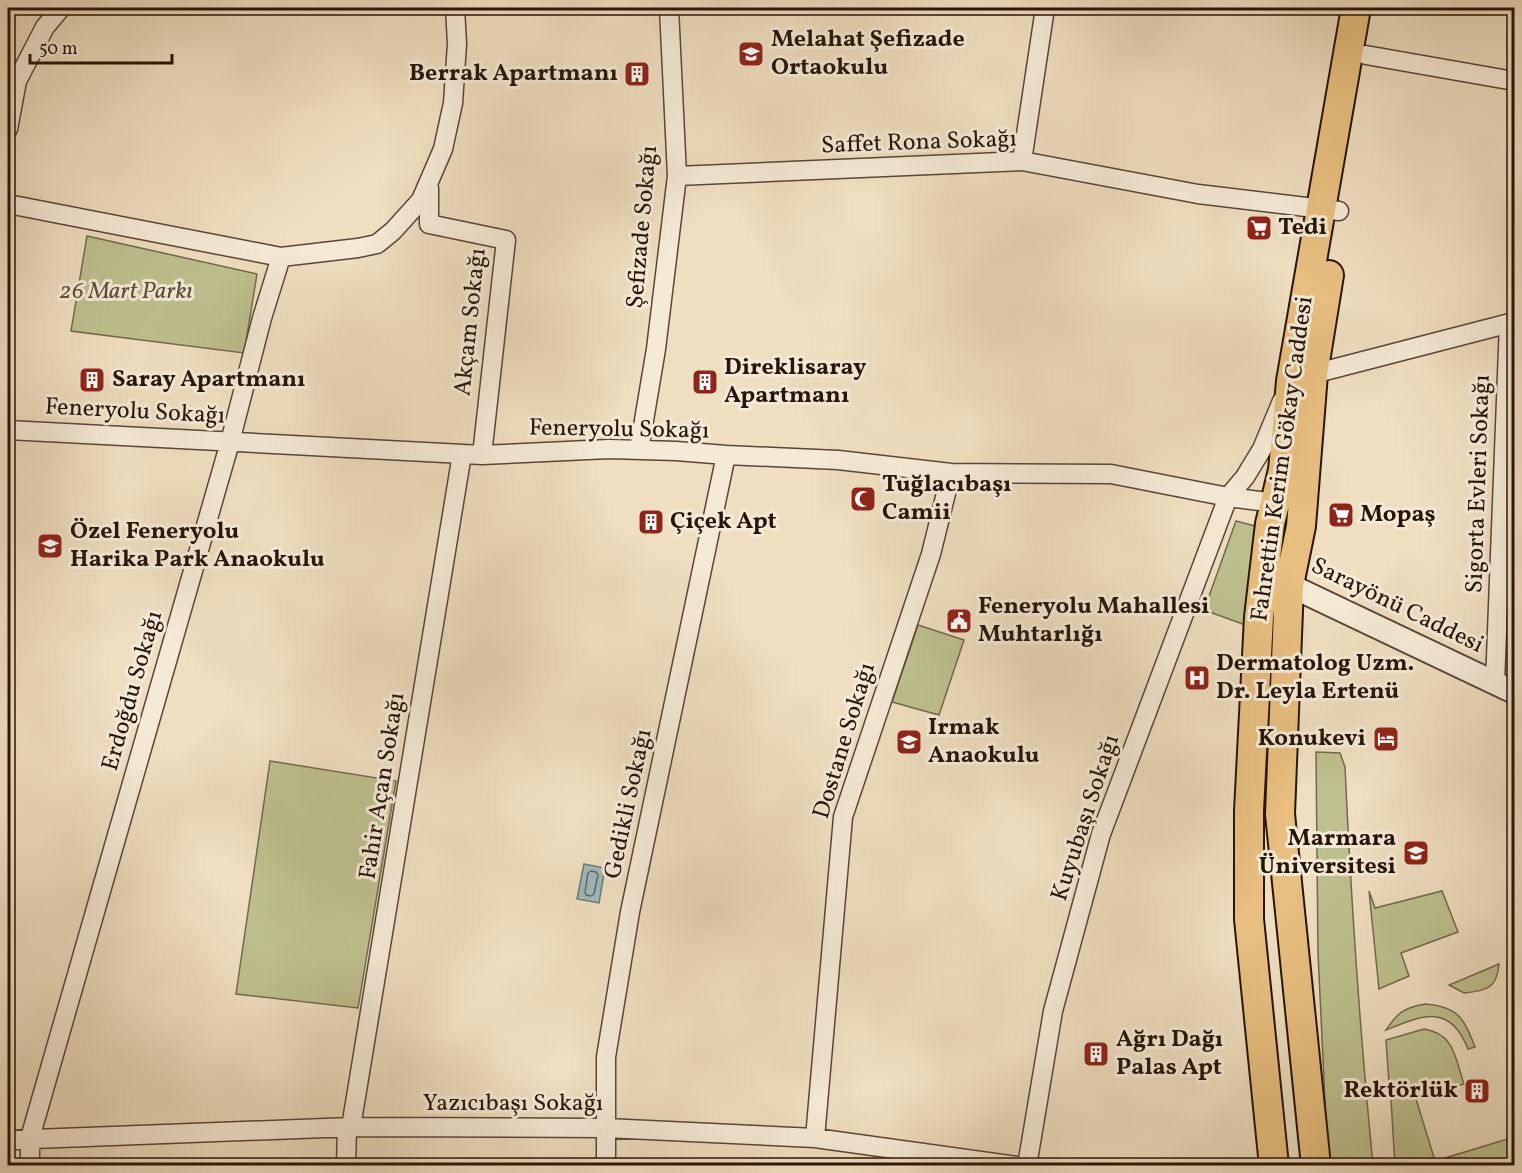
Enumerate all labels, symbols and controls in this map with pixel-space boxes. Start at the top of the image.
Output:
place label: Melahat Şefizade Ortaokulu [771,23,965,85]
scale bar [30,27,172,65]
text: 50 m [39,37,78,62]
school or university icon: Melahat Şefizade Ortaokulu [736,39,766,69]
place label: Berrak Apartmanı [409,57,618,91]
building icon: Berrak Apartmanı [622,59,652,89]
street label: Saffet Rona Sokağı [821,123,1017,163]
street label: Şefizade Sokağı [619,144,667,310]
place label: Tedi [1278,211,1327,245]
supermarket icon: Tedi [1244,213,1274,243]
street label: Akçam Sokağı [446,246,496,398]
park label: 26 Mart Parkı [60,275,193,309]
street label: Fahrettin Kerim Gökay Caddesi [1243,294,1323,624]
place label: Direklisaray Apartmanı [724,351,867,413]
place label: Saray Apartmanı [112,363,306,397]
building icon: Saray Apartmanı [77,365,107,395]
building icon: Direklisaray Apartmanı [690,367,720,397]
street label: Sigorta Evleri Sokağı [1458,374,1500,594]
street label: Feneryolu Sokağı [44,390,226,434]
street label: Feneryolu Sokağı [528,411,710,449]
place label: Tuğlacıbaşı Camii [882,468,1011,530]
mosque icon: Tuğlacıbaşı Camii [848,484,878,514]
place label: Mopaş [1360,498,1436,532]
supermarket icon: Mopaş [1326,500,1356,530]
place label: Çiçek Apt [670,505,777,539]
building icon: Çiçek Apt [636,507,666,537]
place label: Özel Feneryolu Harika Park Anaokulu [70,515,325,577]
school or university icon: Özel Feneryolu Harika Park Anaokulu [35,531,65,561]
street label: Sarayönü Caddesi [1305,549,1489,663]
place label: Feneryolu Mahallesi Muhtarlığı [978,590,1210,652]
public building icon: Feneryolu Mahallesi Muhtarlığı [944,606,974,636]
street label: Erdoğdu Sokağı [94,607,172,775]
place label: Dermatolog Uzm. Dr. Leyla Ertenü [1216,647,1414,709]
street label: Dostane Sokağı [805,659,885,823]
hospital icon: Dermatolog Uzm. Dr. Leyla Ertenü [1182,663,1212,693]
street label: Fahir Açan Sokağı [351,690,415,882]
place label: Irmak Anaokulu [928,711,1040,773]
place label: Konukevi [1258,722,1366,756]
hotel icon: Konukevi [1371,724,1401,754]
street label: Gedikli Sokağı [597,726,661,882]
school or university icon: Irmak Anaokulu [894,727,924,757]
street label: Kuyubaşı Sokağı [1043,730,1129,906]
place label: Marmara Üniversitesi [1259,822,1396,884]
school or university icon: Marmara Üniversitesi [1401,838,1431,868]
place label: Ağrı Dağı Palas Apt [1116,1023,1223,1085]
building icon: Ağrı Dağı Palas Apt [1081,1039,1111,1069]
place label: Rektörlük [1344,1074,1458,1108]
building icon: Rektörlük [1462,1076,1492,1106]
street label: Yazıcıbaşı Sokağı [423,1087,603,1121]

